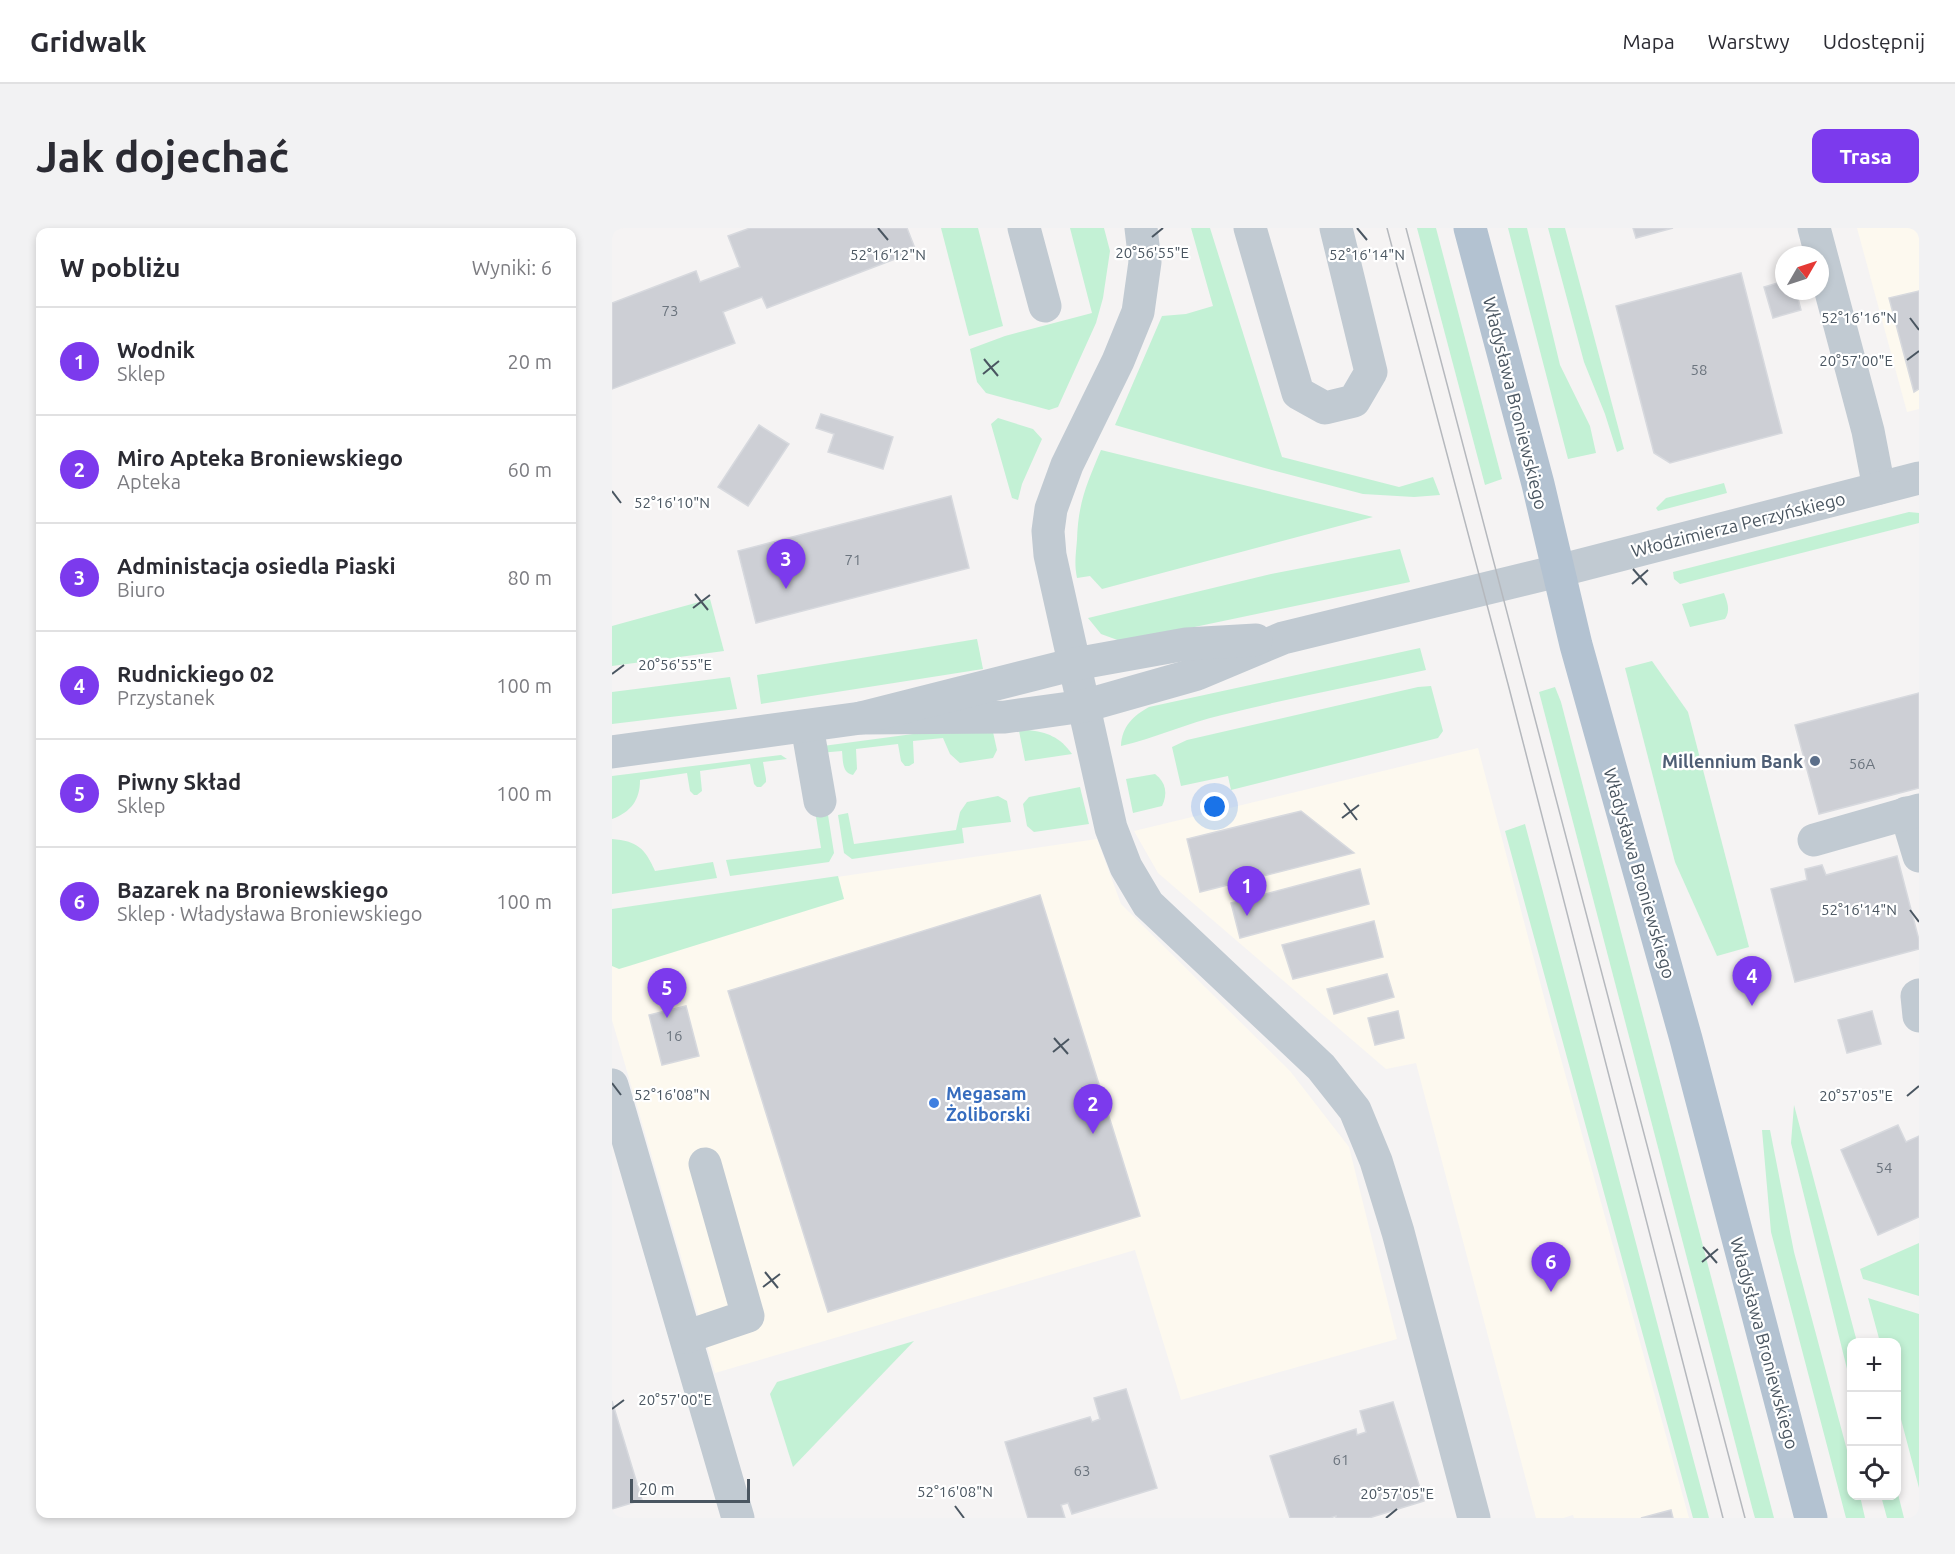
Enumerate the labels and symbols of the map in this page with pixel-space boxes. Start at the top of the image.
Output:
text: 20°56'55"E [1115,244,1189,261]
text: 52°16'12"N [850,246,926,263]
text: 52°16'14"N [1329,246,1405,263]
north arrow [1775,246,1829,300]
street label: Władysława Broniewskiego [1480,295,1552,511]
house number: 73 [662,302,678,319]
text: 52°16'16"N [1821,309,1897,326]
text: 20°57'00"E [1819,352,1893,369]
house number: 58 [1691,361,1707,378]
street label: Włodzimierza Perzyńskiego [1629,488,1847,560]
text: 52°16'10"N [634,494,710,511]
pin: 3 [766,540,806,589]
house number: 71 [845,551,861,568]
text: 20°56'55"E [638,656,712,673]
place label: Millennium Bank [1662,751,1803,771]
marker: Millennium Bank [1808,754,1822,768]
house number: 56A [1849,755,1876,772]
street label: Władysława Broniewskiego [1600,765,1680,981]
your location [1200,792,1229,821]
pin: 1 [1228,866,1266,916]
text: 52°16'14"N [1821,901,1897,918]
pin: 4 [1732,956,1772,1006]
pin: 5 [648,968,686,1018]
house number: 16 [666,1027,682,1044]
place label: Megasam Żoliborski [946,1083,1031,1124]
pin: 2 [1074,1084,1112,1134]
text: 52°16'08"N [634,1086,710,1103]
text: 20°57'05"E [1819,1087,1893,1104]
marker: Megasam Żoliborski [927,1096,941,1110]
house number: 54 [1876,1159,1892,1176]
street label: Władysława Broniewskiego [1727,1235,1803,1451]
pin: 6 [1532,1242,1570,1292]
text: 20°57'00"E [638,1391,712,1408]
house number: 61 [1333,1451,1349,1468]
house number: 63 [1074,1462,1090,1479]
scale bar [630,1476,750,1504]
text: 52°16'08"N [917,1483,993,1500]
text: 20°57'05"E [1360,1485,1434,1502]

